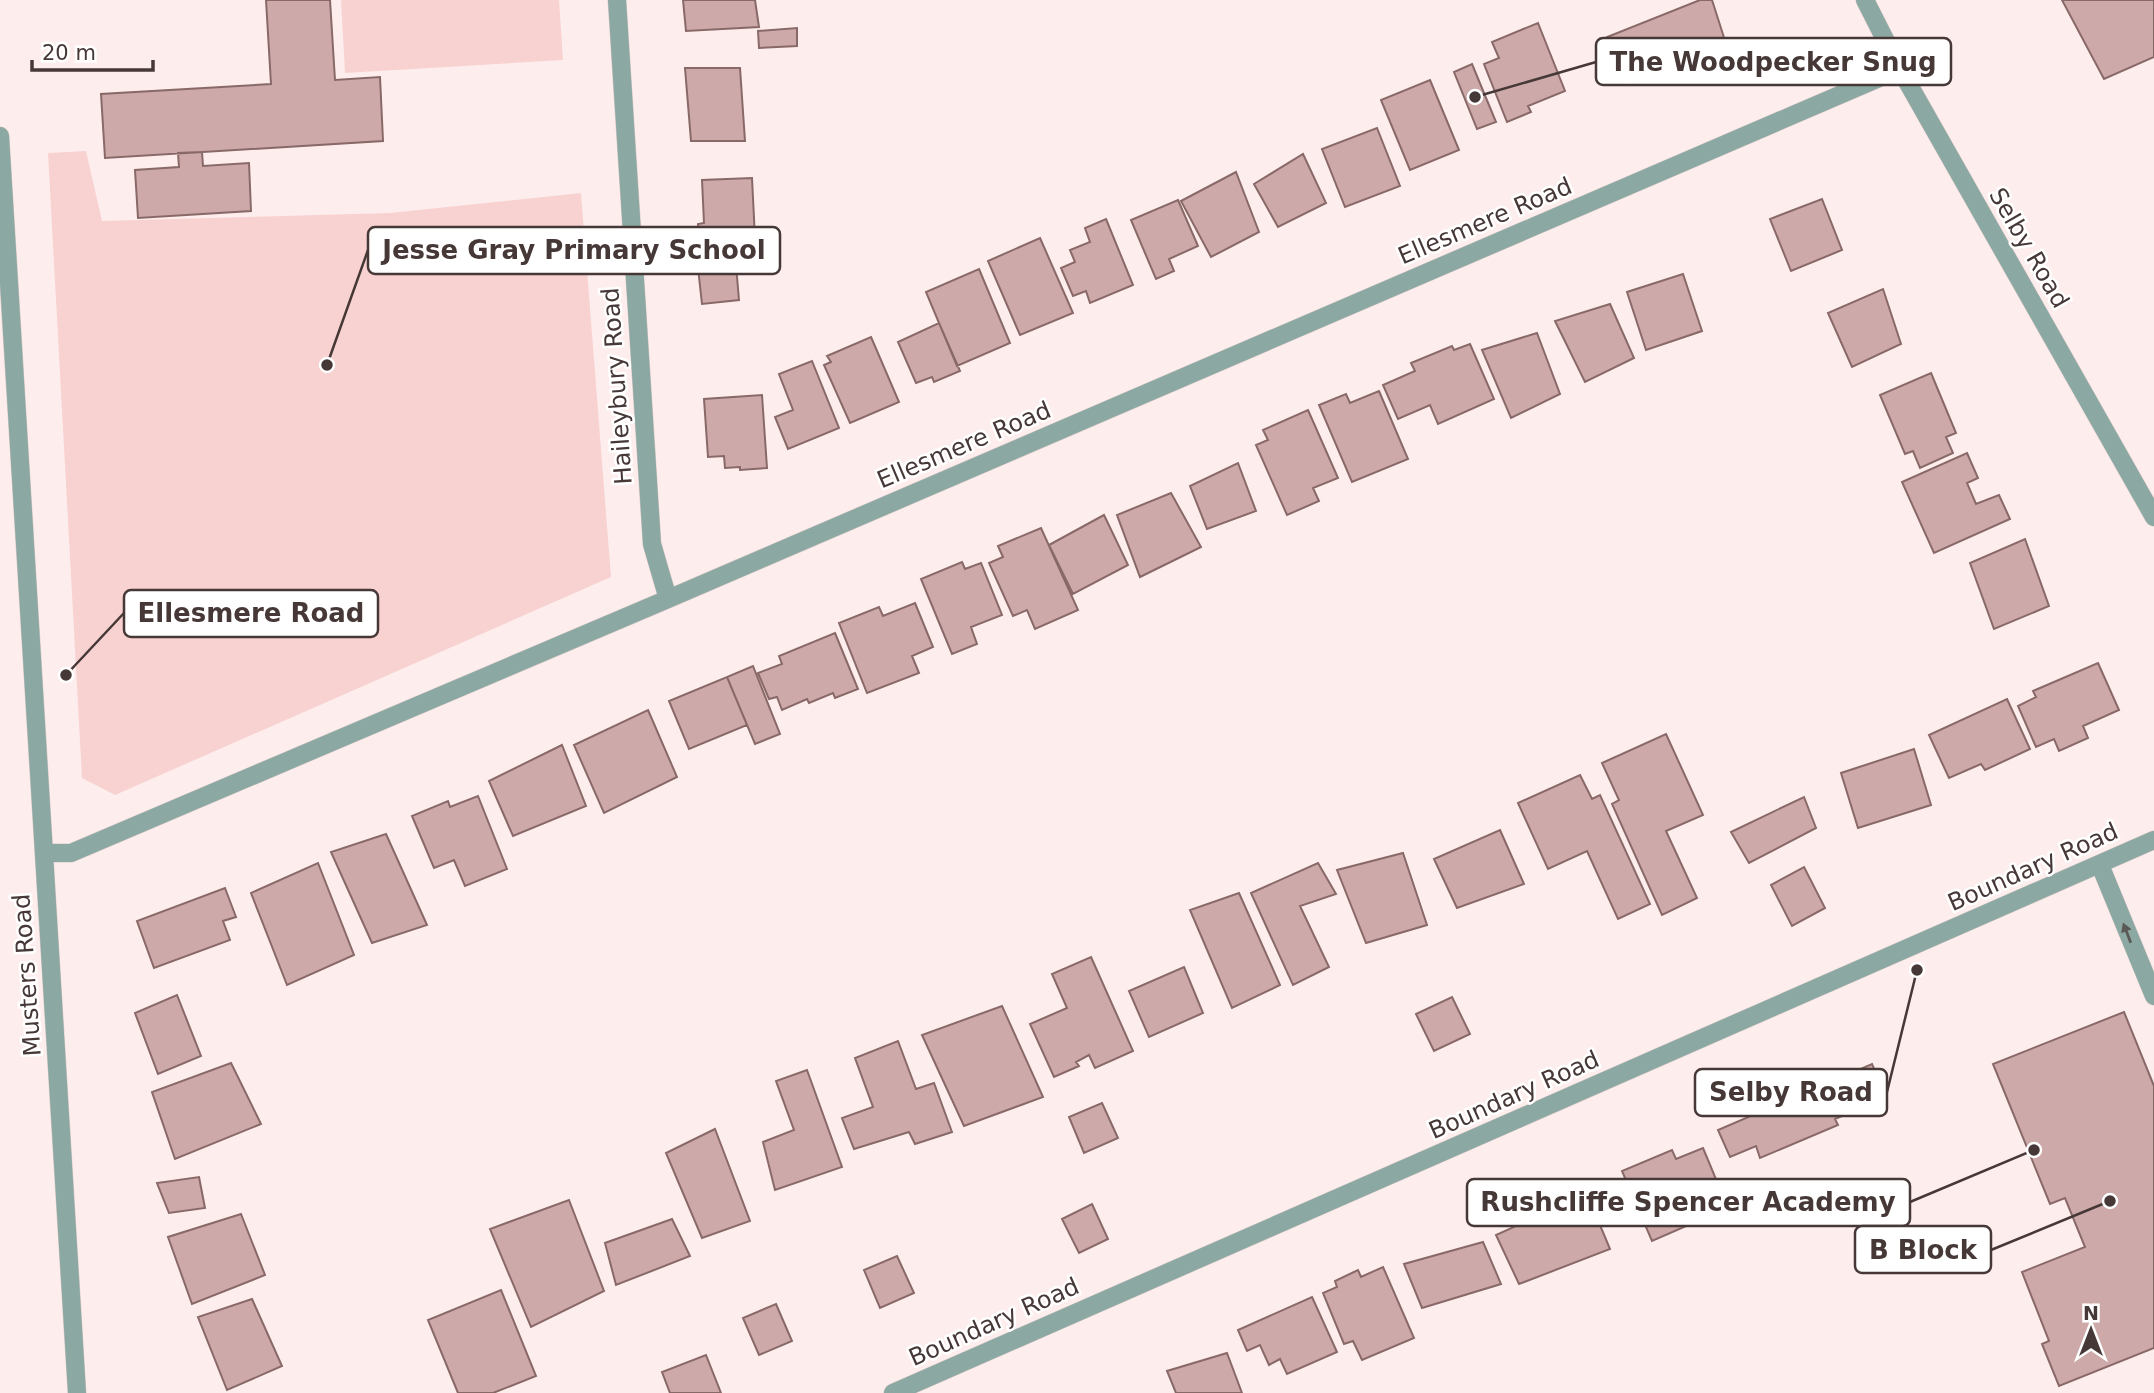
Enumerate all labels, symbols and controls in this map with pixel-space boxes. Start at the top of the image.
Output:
scale bar [32,28,152,72]
callout: The Woodpecker Snug [1596,38,1951,85]
text: 20 m [42,41,96,65]
text: The Woodpecker Snug [1609,47,1937,77]
street label: Ellesmere Road [1394,172,1576,270]
street label: Selby Road [1983,183,2075,313]
callout: Jesse Gray Primary School [368,227,780,274]
text: Jesse Gray Primary School [380,235,766,265]
street label: Haileybury Road [596,287,638,485]
street label: Ellesmere Road [873,396,1055,494]
callout: Ellesmere Road [124,590,378,637]
text: Ellesmere Road [138,598,364,628]
street label: Boundary Road [1944,817,2122,917]
street label: Musters Road [7,893,47,1057]
one-way arrow [2122,922,2133,943]
street label: Boundary Road [1425,1045,1603,1145]
callout: Selby Road [1695,1069,1887,1116]
text: Selby Road [1709,1077,1873,1107]
callout: Rushcliffe Spencer Academy [1467,1179,1910,1226]
text: Rushcliffe Spencer Academy [1480,1187,1896,1217]
callout: B Block [1855,1226,1991,1273]
text: B Block [1869,1235,1978,1265]
street label: Boundary Road [905,1272,1083,1372]
north arrow [2056,1295,2126,1365]
text: N [2083,1302,2099,1324]

